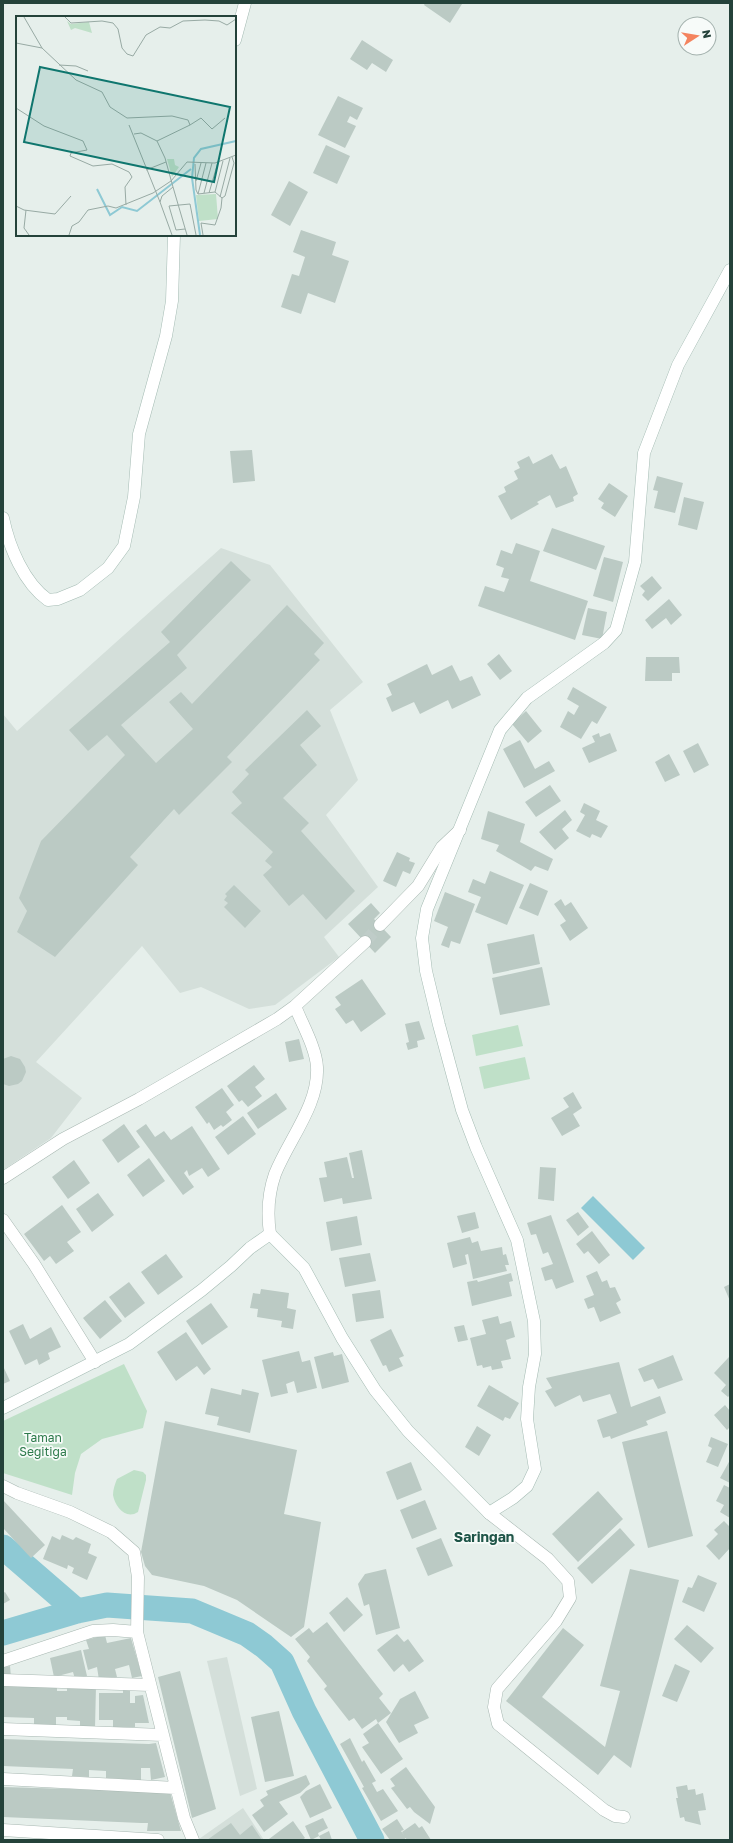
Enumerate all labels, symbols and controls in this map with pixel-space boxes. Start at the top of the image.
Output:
inset map [16,16,236,236]
north arrow [677,16,717,56]
text: N [700,28,714,39]
park label: Taman Segitiga [19,1430,67,1459]
district label: Saringan [454,1528,514,1545]

